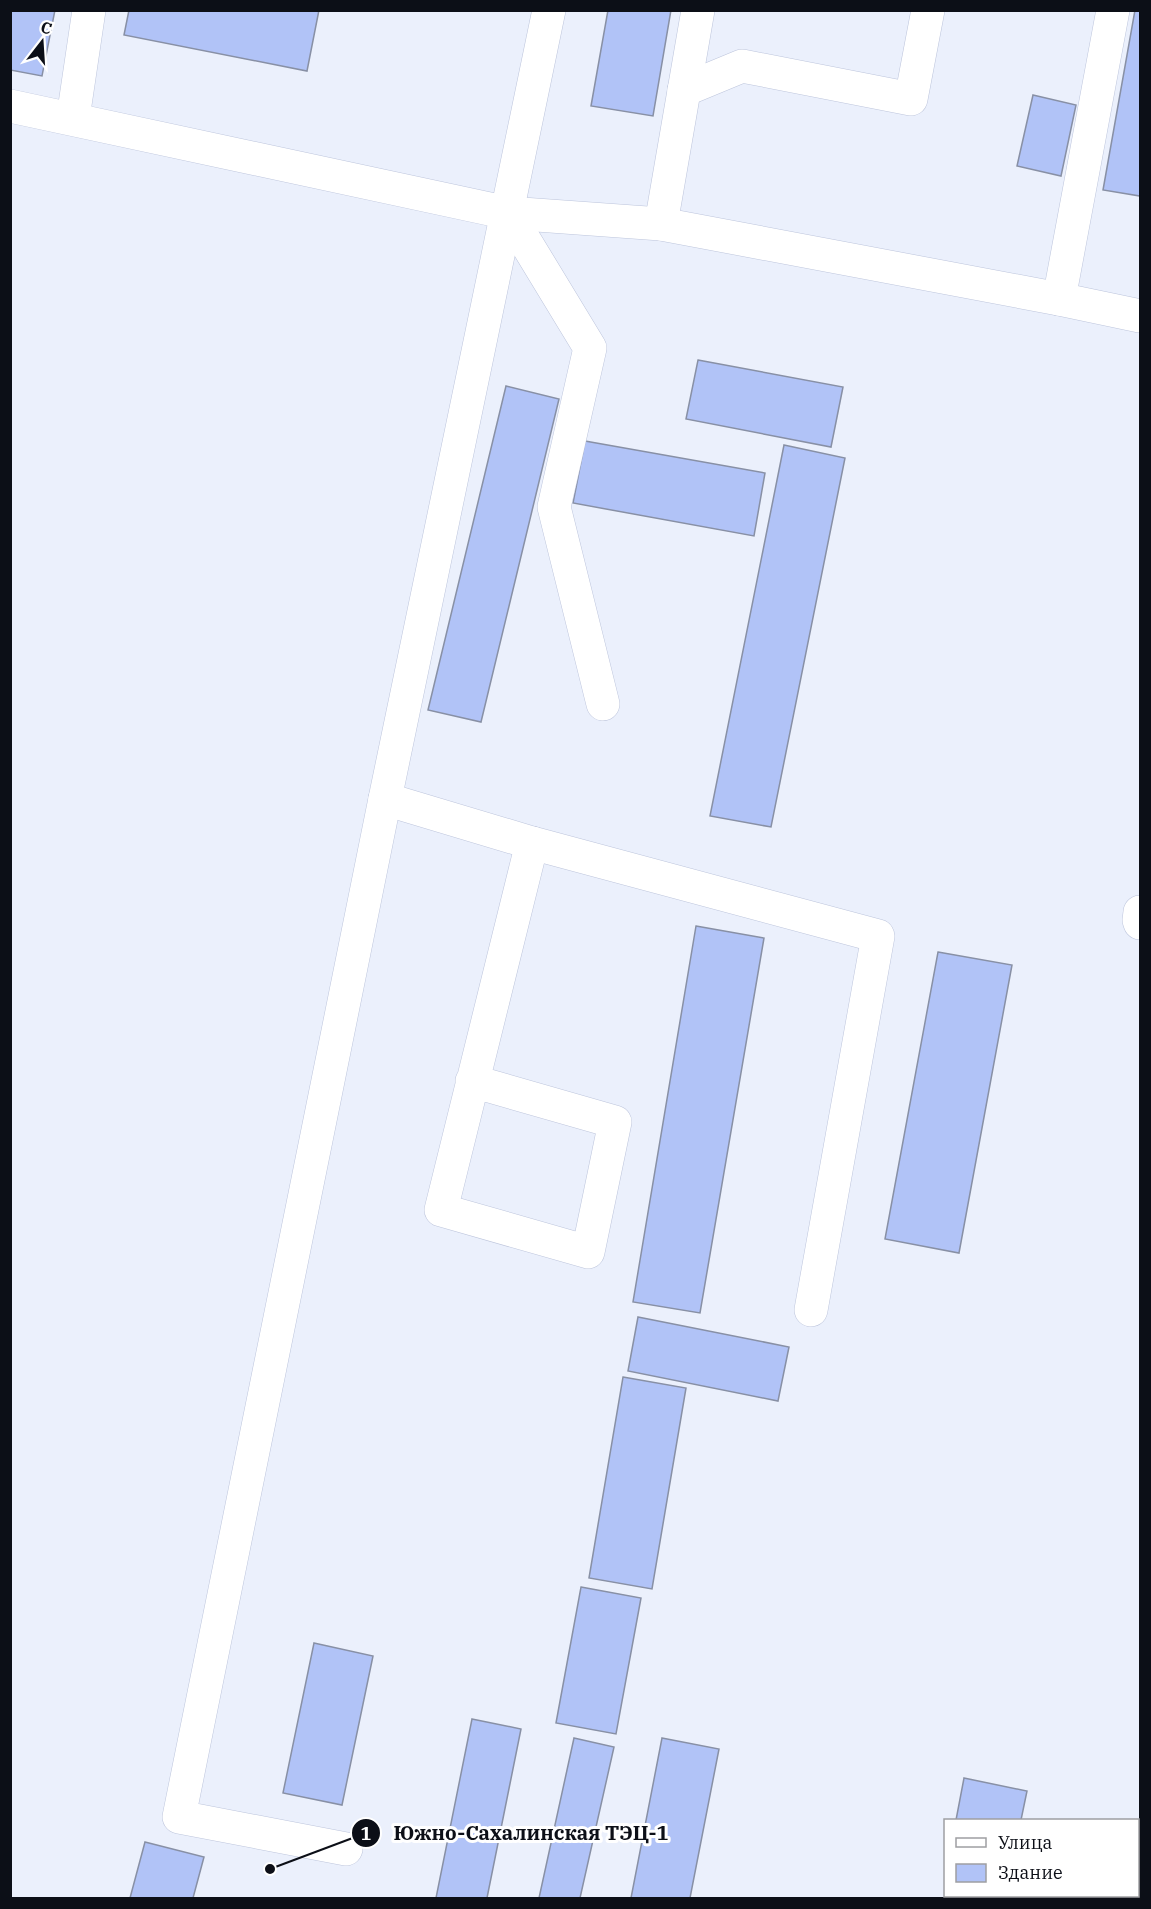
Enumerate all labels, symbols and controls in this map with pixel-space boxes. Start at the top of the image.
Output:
north arrow [12,12,72,72]
text: С [38,17,54,39]
callout: Южно-Сахалинская ТЭЦ-1 [351,1814,680,1852]
text: Южно-Сахалинская ТЭЦ-1 [393,1819,669,1846]
legend [944,1819,1139,1897]
text: 1 [361,1822,372,1845]
text: Улица [998,1831,1053,1854]
text: Здание [998,1861,1063,1884]

